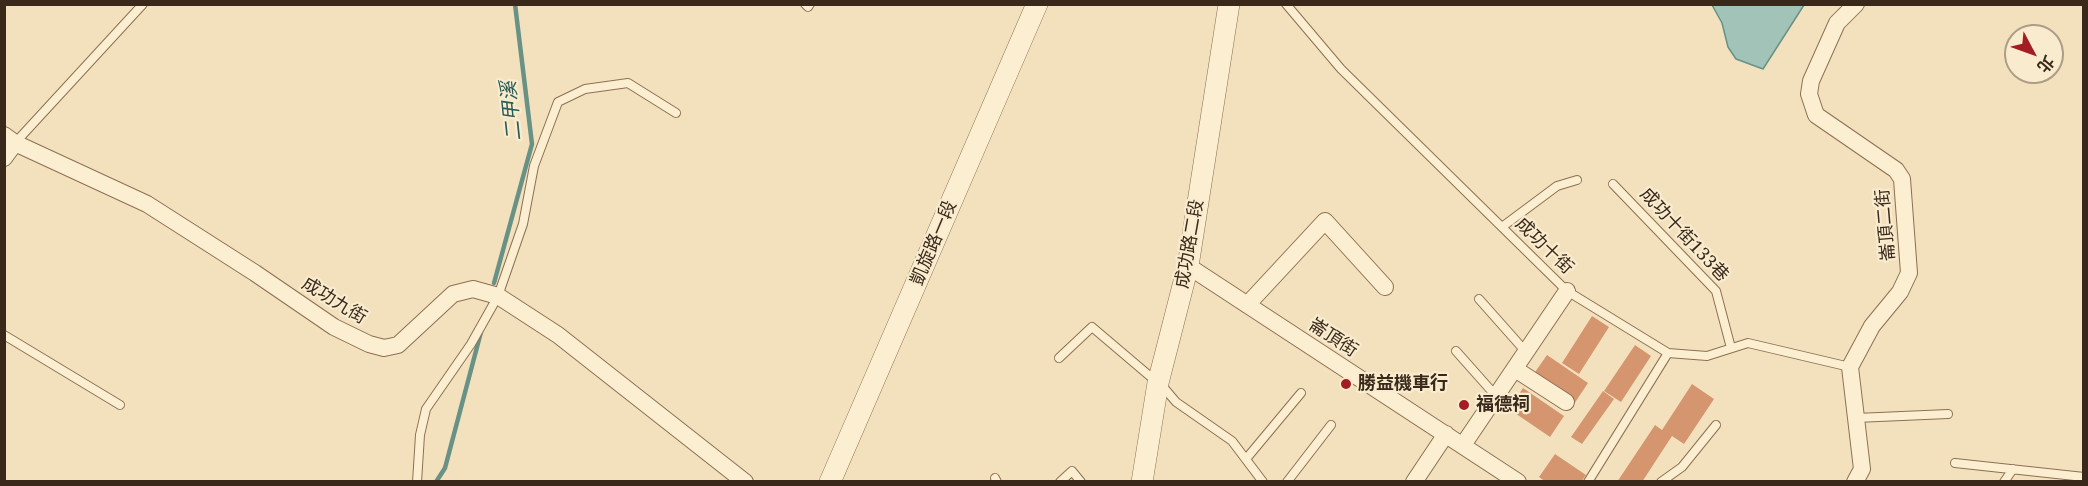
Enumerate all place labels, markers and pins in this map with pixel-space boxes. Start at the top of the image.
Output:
place label: 勝益機車行 [1358,373,1448,395]
marker: 勝益機車行 [1339,377,1353,391]
place label: 福德祠 [1476,394,1530,416]
marker: 福德祠 [1457,398,1471,412]

